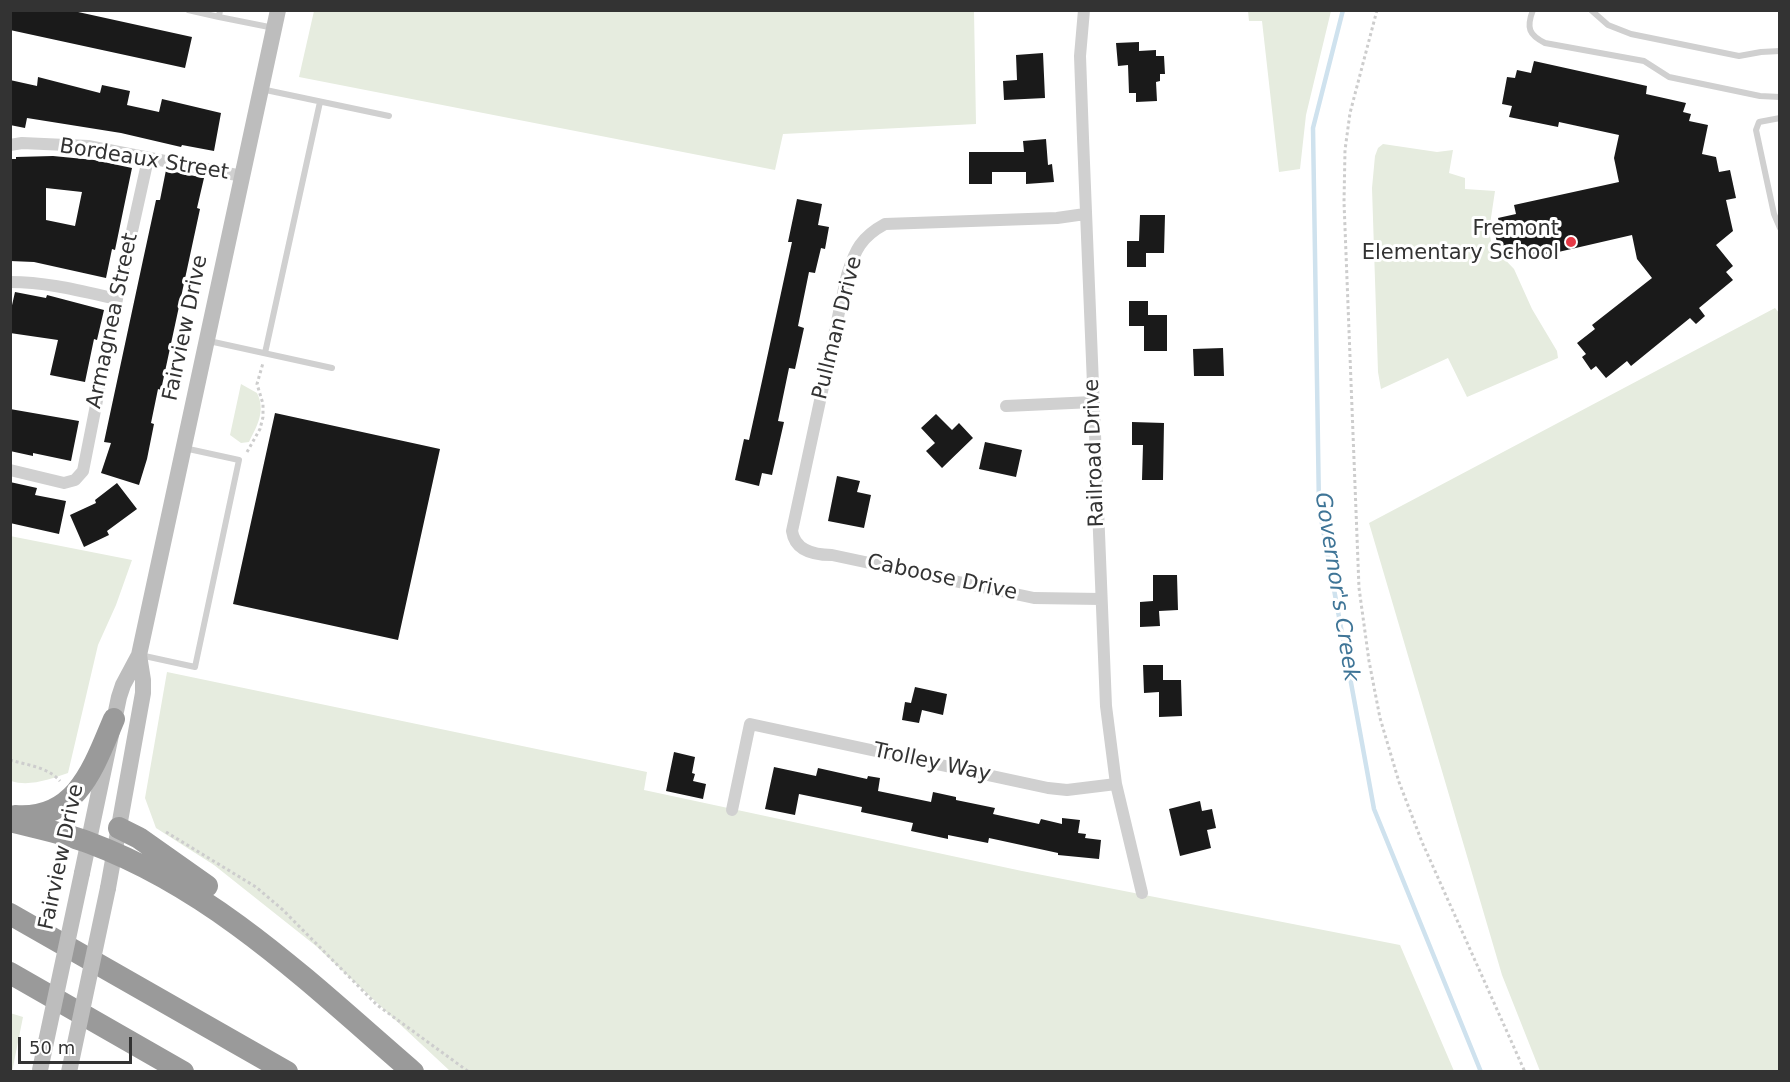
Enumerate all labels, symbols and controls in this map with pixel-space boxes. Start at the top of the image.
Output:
street label: Bordeaux Street [58,134,230,186]
place label: Fremont Elementary School [1362,217,1559,267]
street label: Armagnea Street [82,231,144,411]
marker: Fremont Elementary School [1564,235,1578,249]
street label: Fairview Drive [158,253,214,403]
street label: Pullman Drive [808,254,868,402]
street label: Railroad Drive [1080,378,1110,528]
water label: Governor's Creek [1308,490,1364,684]
street label: Caboose Drive [865,550,1019,606]
street label: Trolley Way [871,738,993,788]
street label: Fairview Drive [34,782,90,932]
scale bar [21,1025,135,1063]
text: 50 m [29,1037,75,1058]

